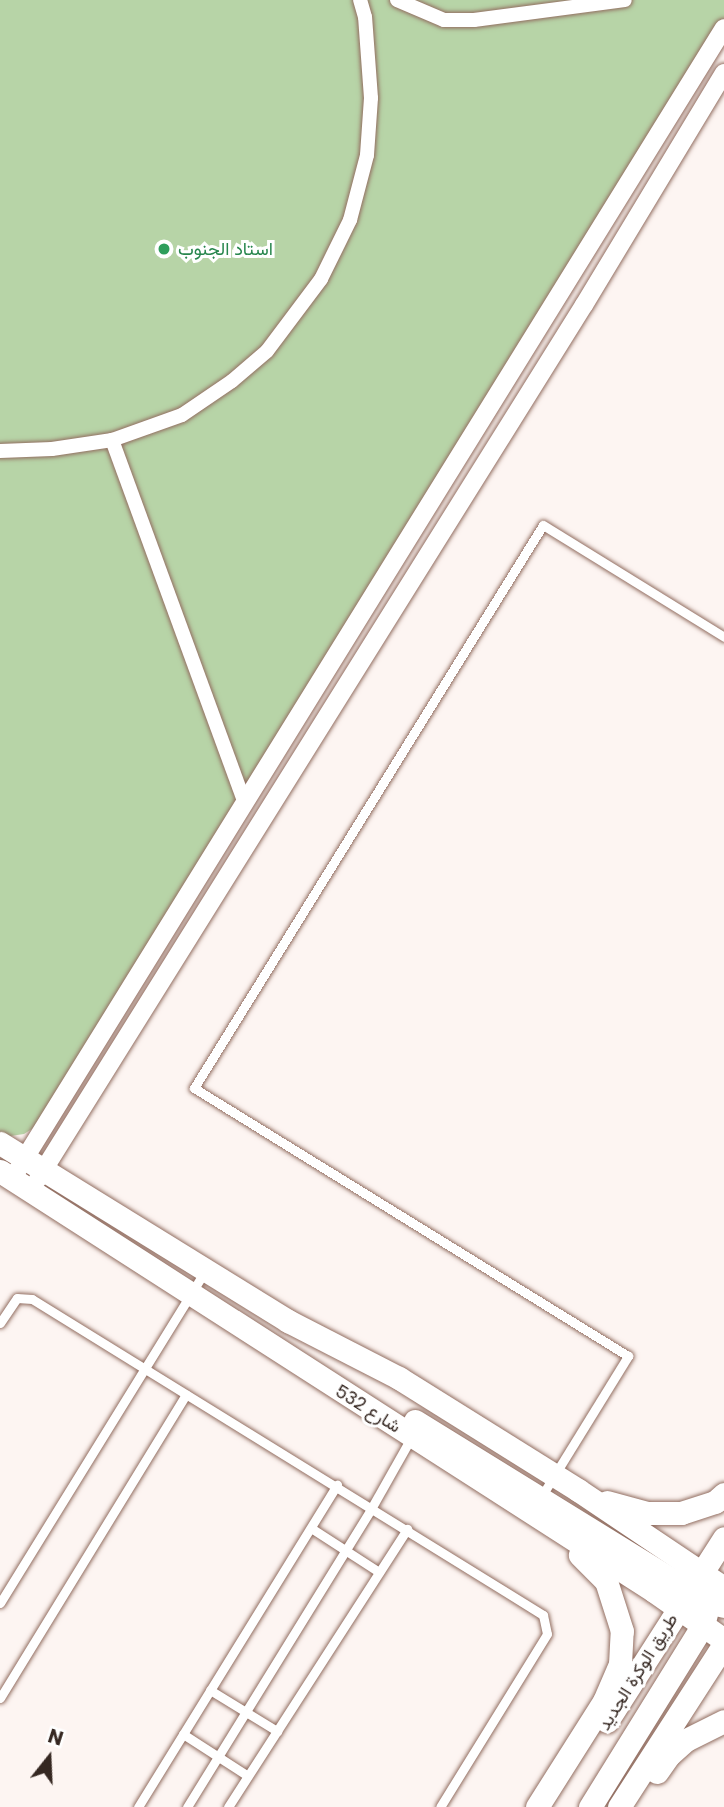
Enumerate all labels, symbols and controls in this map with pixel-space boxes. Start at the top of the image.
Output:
place label: استاد الجنوب [178,238,273,260]
marker: استاد الجنوب [156,241,172,257]
street label: شارع 532 [331,1380,405,1438]
street label: طريق الوكرة الجديد [593,1610,683,1734]
north arrow [14,1723,84,1793]
text: N [45,1723,67,1753]

